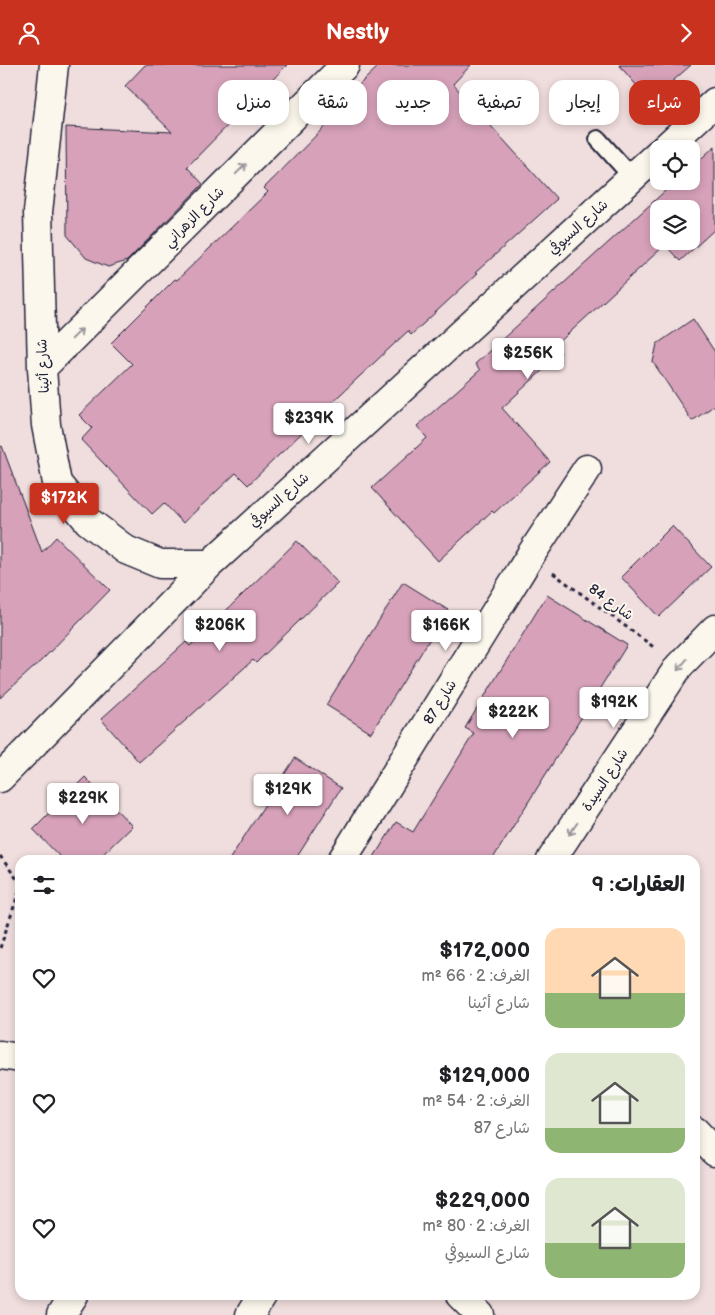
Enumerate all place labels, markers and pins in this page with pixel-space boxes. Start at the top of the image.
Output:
pin: $256K [493,337,563,380]
pin: $239K [274,403,344,445]
pin: $172K [29,483,99,525]
pin: $206K [185,609,255,652]
pin: $166K [411,609,481,652]
pin: $192K [579,687,649,729]
pin: $222K [478,697,548,739]
pin: $129K [253,773,323,816]
pin: $229K [48,783,118,825]

